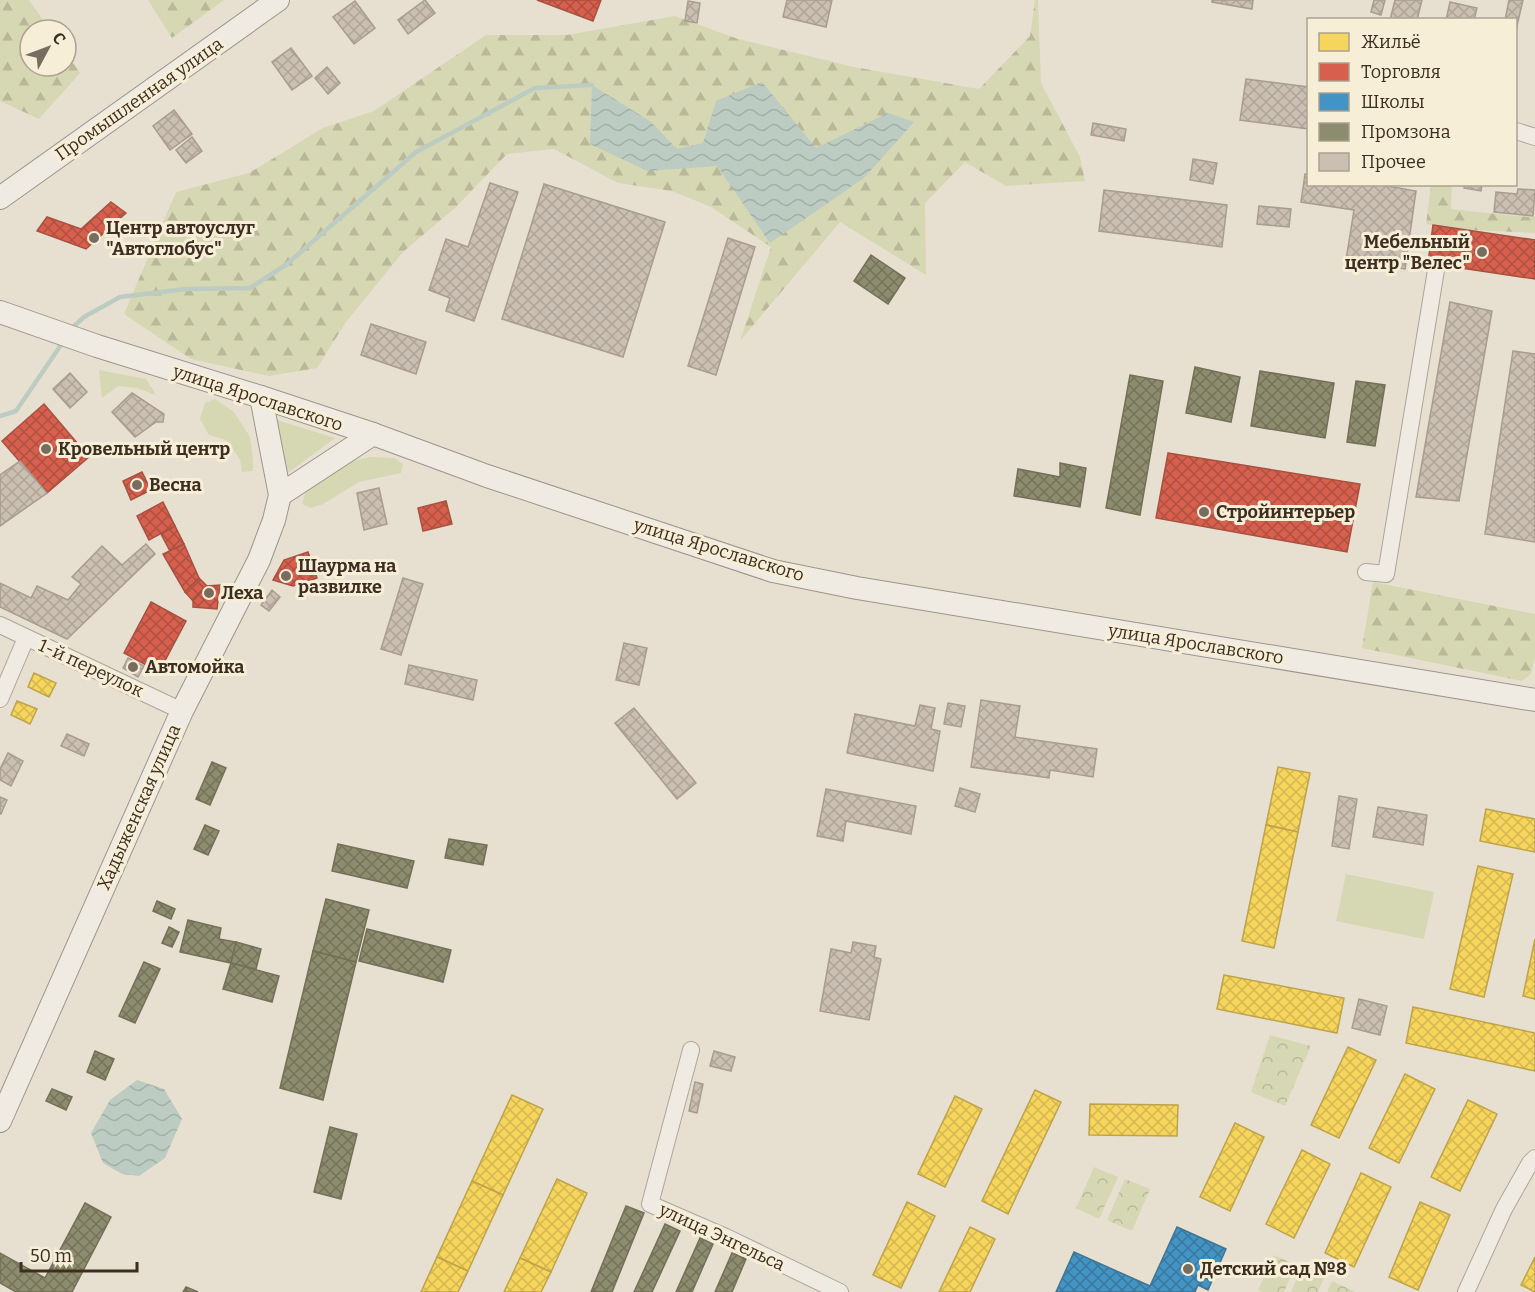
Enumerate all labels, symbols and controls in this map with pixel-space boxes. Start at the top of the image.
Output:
north arrow [18,18,78,78]
legend [1307,18,1517,186]
text: С [48,28,69,49]
text: Жильё [1361,31,1421,53]
street label: Промышленная улица [51,33,227,165]
text: Торговля [1361,61,1441,83]
text: Школы [1361,91,1425,113]
text: Промзона [1361,121,1451,143]
text: Прочее [1361,151,1426,173]
place label: Центр автоуслуг "Автоглобус" [106,217,255,260]
marker: Центр автоуслуг "Автоглобус" [87,231,101,245]
place label: Мебельный центр "Велес" [1345,231,1470,274]
marker: Мебельный центр "Велес" [1475,245,1489,259]
street label: улица Ярославского [169,360,346,436]
place label: Кровельный центр [58,438,230,460]
marker: Кровельный центр [39,442,53,456]
place label: Весна [149,474,202,496]
marker: Весна [130,478,144,492]
place label: Стройинтерьер [1216,501,1355,523]
marker: Стройинтерьер [1197,505,1211,519]
street label: улица Ярославского [630,513,807,586]
place label: Шаурма на развилке [298,555,396,598]
marker: Шаурма на развилке [279,569,293,583]
place label: Леха [221,582,263,604]
marker: Леха [202,586,216,600]
street label: улица Ярославского [1106,619,1285,669]
street label: 1-й переулок [35,634,147,702]
place label: Автомойка [145,656,244,678]
marker: Автомойка [126,660,140,674]
street label: Хадыженская улица [93,721,185,893]
street label: улица Энгельса [655,1198,788,1276]
scale bar [21,1235,136,1273]
text: 50 m [30,1245,72,1267]
place label: Детский сад №8 [1200,1258,1347,1280]
marker: Детский сад №8 [1181,1262,1195,1276]

